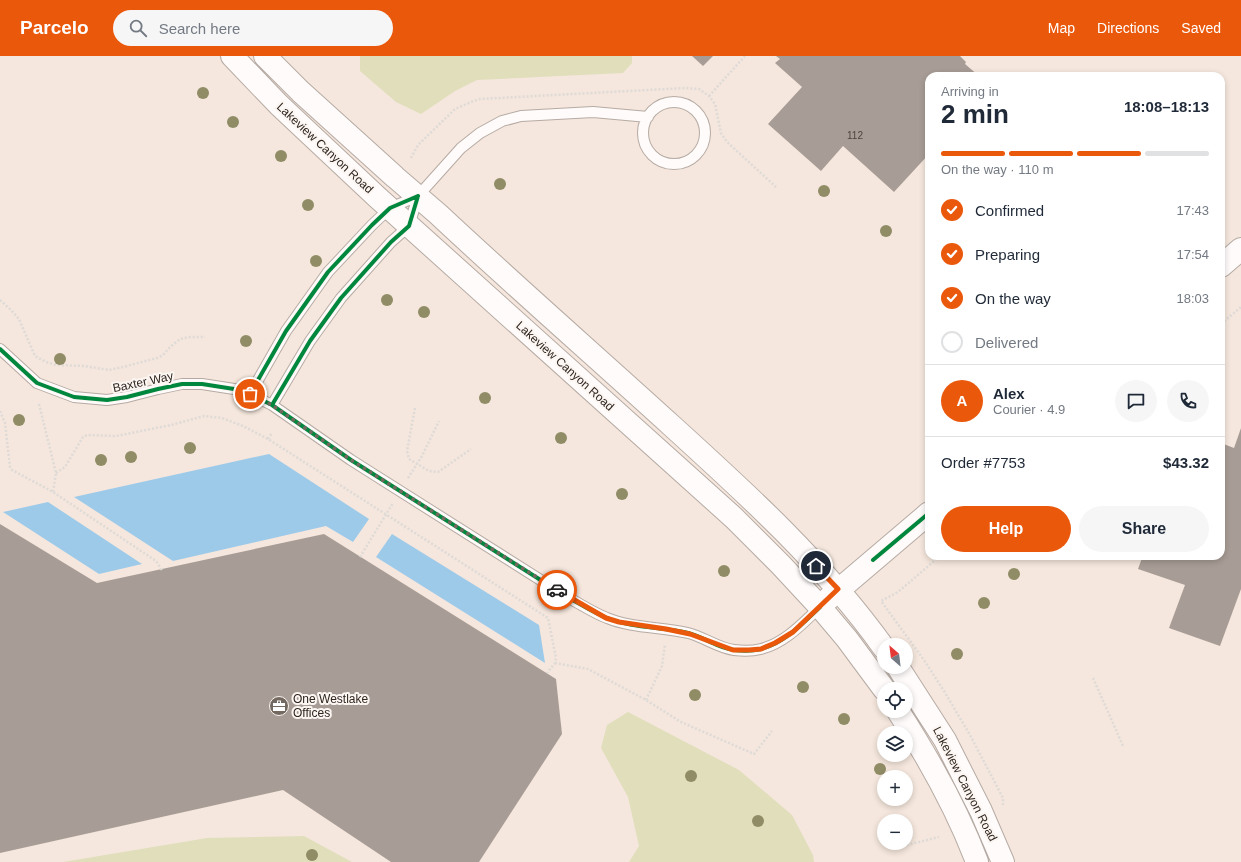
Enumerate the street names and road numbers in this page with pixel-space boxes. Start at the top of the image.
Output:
street label: Lakeview Canyon Road [274,100,376,196]
street label: Lakeview Canyon Road [513,318,617,414]
street label: Baxter Way [111,369,175,395]
street label: Lakeview Canyon Road [930,724,1000,844]

